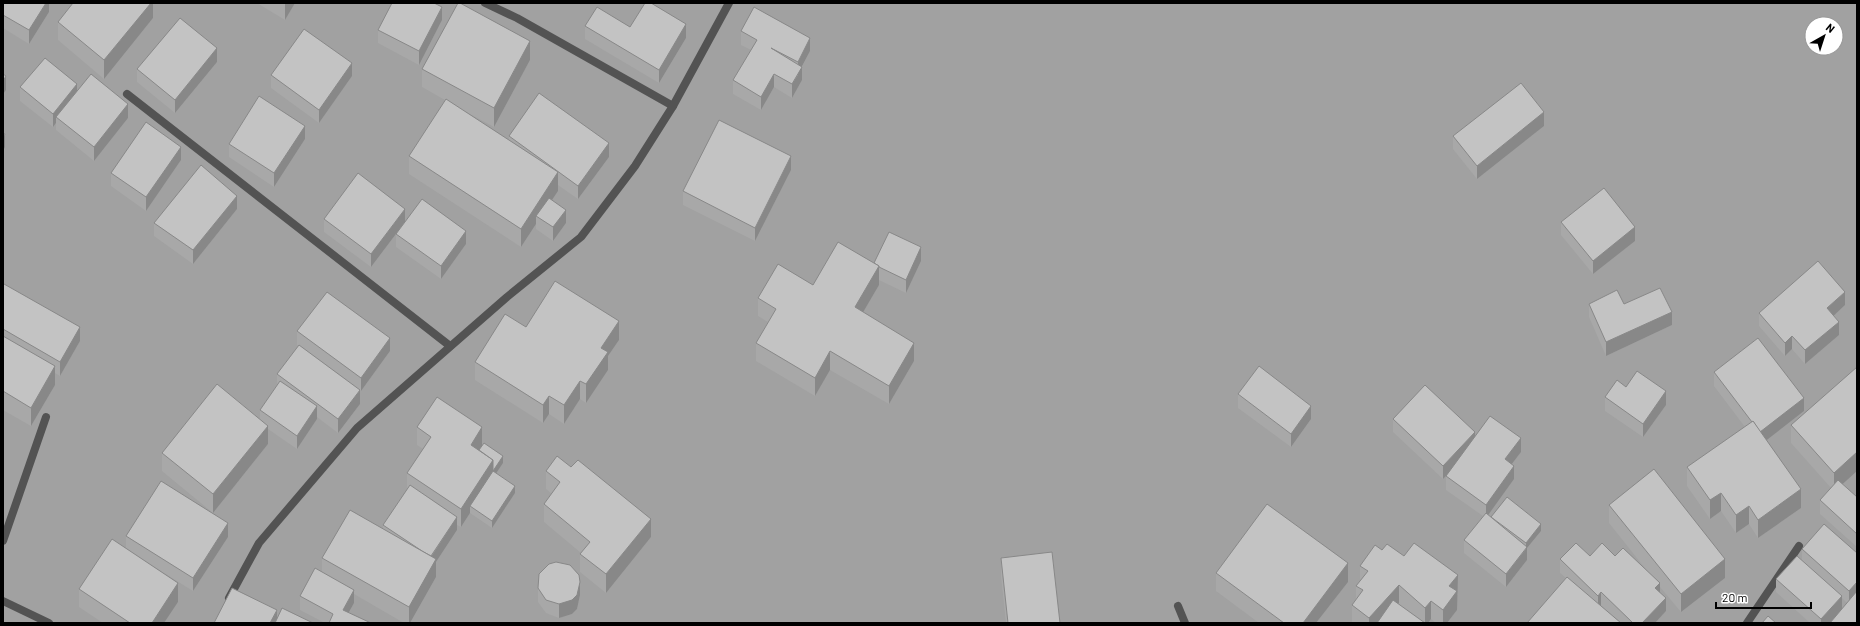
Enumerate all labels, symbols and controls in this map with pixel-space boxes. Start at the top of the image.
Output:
north arrow [1804,16,1844,56]
text: N [1824,20,1838,35]
scale bar [1716,584,1811,610]
text: 20 m [1722,590,1748,604]

